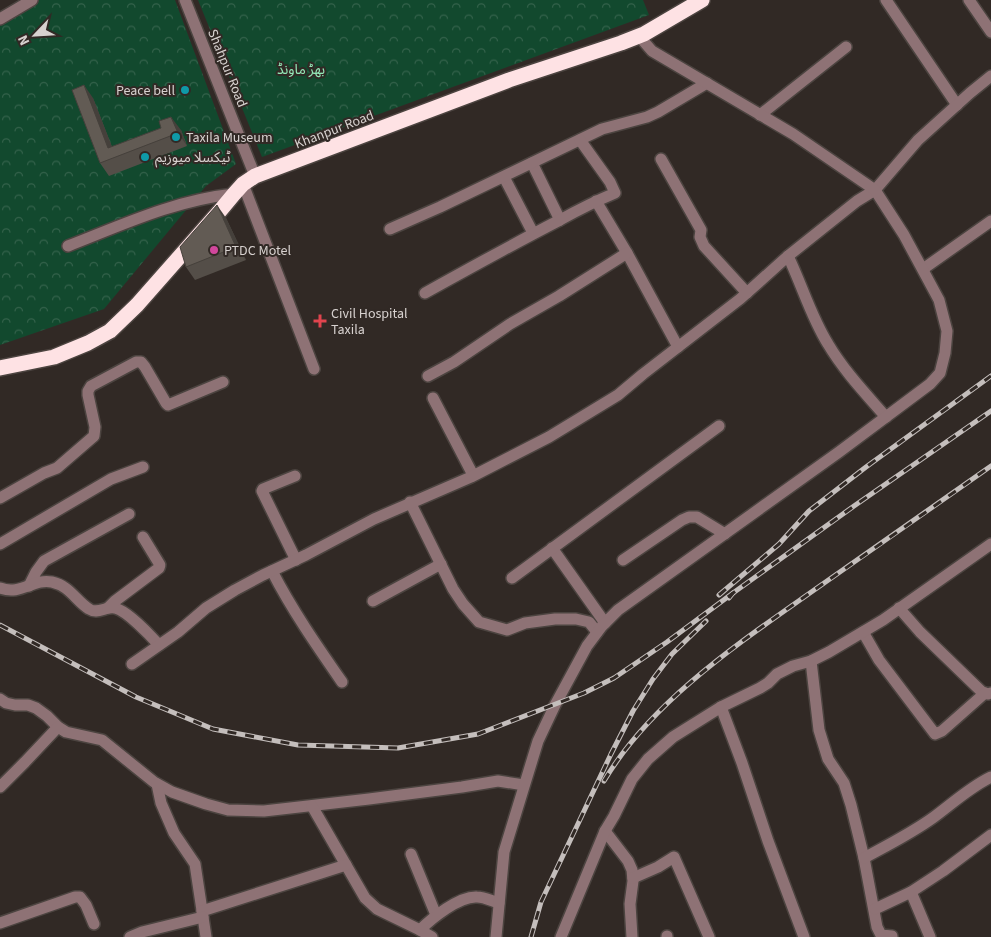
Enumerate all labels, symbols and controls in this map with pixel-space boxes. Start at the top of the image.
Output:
north arrow [10,10,60,60]
street label: Shahpur Road [202,26,252,111]
text: N [13,32,35,49]
park label: بھڑ ماونڈ [277,60,325,80]
place label: Peace bell [116,81,175,101]
marker: Peace bell [179,84,191,96]
street label: Khanpur Road [292,106,377,154]
place label: Taxila Museum [186,128,272,148]
marker: Taxila Museum [170,131,182,143]
place label: ٹیکسلا میوزیم [155,148,231,168]
marker: ٹیکسلا میوزیم [139,151,151,163]
place label: PTDC Motel [224,241,292,261]
marker: PTDC Motel [208,244,220,256]
place label: Civil Hospital Taxila [331,304,408,340]
marker: Civil Hospital Taxila [313,314,327,328]

